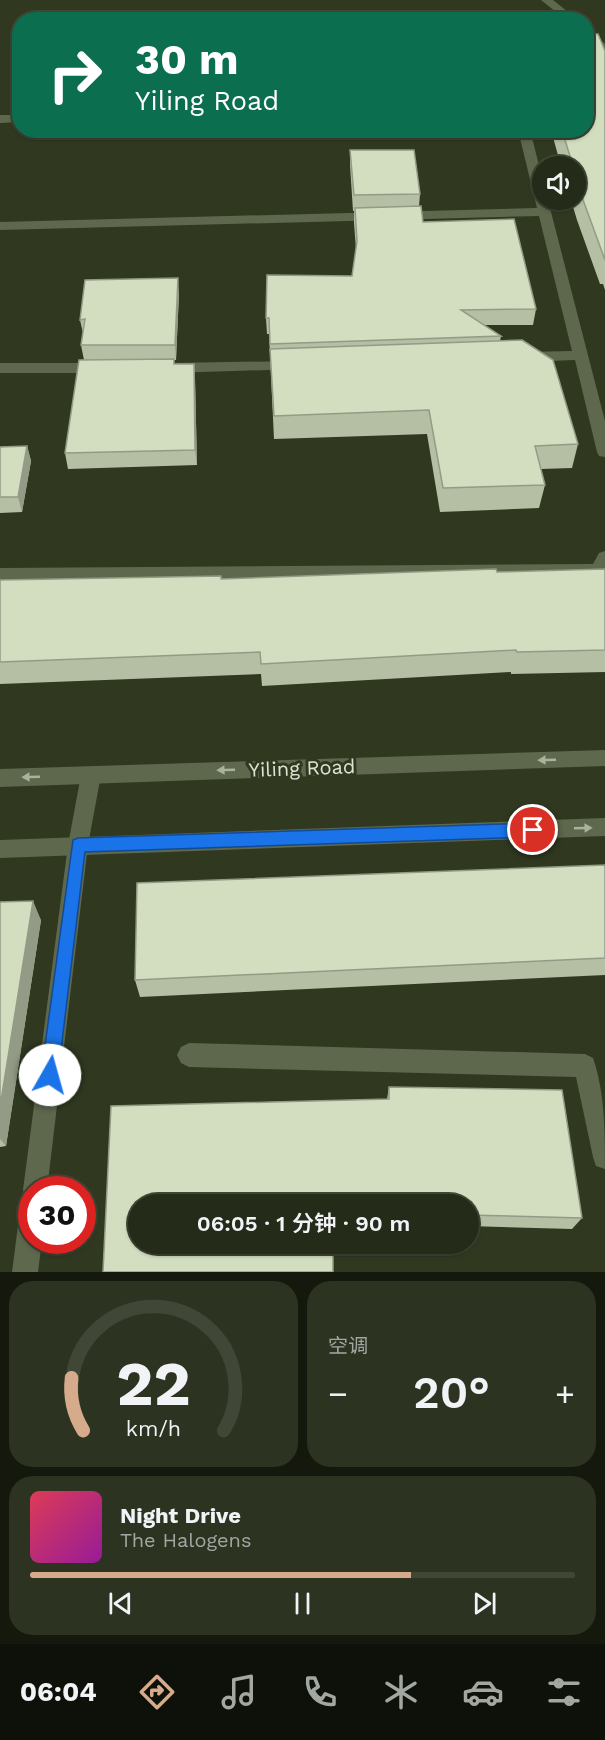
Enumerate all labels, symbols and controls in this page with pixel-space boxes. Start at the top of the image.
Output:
text: 30 m [135,35,239,84]
icon: right [36,36,114,114]
text: Yiling Road [135,85,279,117]
map controls [532,156,586,210]
button: sound [532,156,586,210]
street label: Yiling Road [248,754,356,782]
one-way arrow [537,756,556,765]
one-way arrow [216,766,235,775]
one-way arrow [21,772,40,781]
pin [507,804,558,855]
icon: arrive [516,813,549,846]
one-way arrow [574,823,593,833]
position arrow [18,1043,82,1107]
speed limit sign: 30 [18,1176,96,1254]
text: 06:05 · 1 分钟 · 90 m [197,1211,410,1236]
text: 空调 [328,1334,368,1358]
text: 22 [116,1347,191,1420]
text: 20° [413,1366,490,1419]
text: − [328,1374,348,1413]
text: + [555,1374,575,1413]
text: km/h [126,1416,181,1441]
text: Night Drive [120,1503,241,1528]
text: The Halogens [120,1528,252,1552]
icon: previous [104,1587,137,1620]
icon: pause [286,1587,319,1620]
icon: next [468,1587,501,1620]
icon: directions [136,1671,178,1713]
icon: music [218,1671,260,1713]
icon: phone [299,1671,341,1713]
icon: climate [380,1671,422,1713]
icon: car [462,1671,504,1713]
icon: filters [543,1671,585,1713]
text: 06:04 [20,1676,97,1708]

